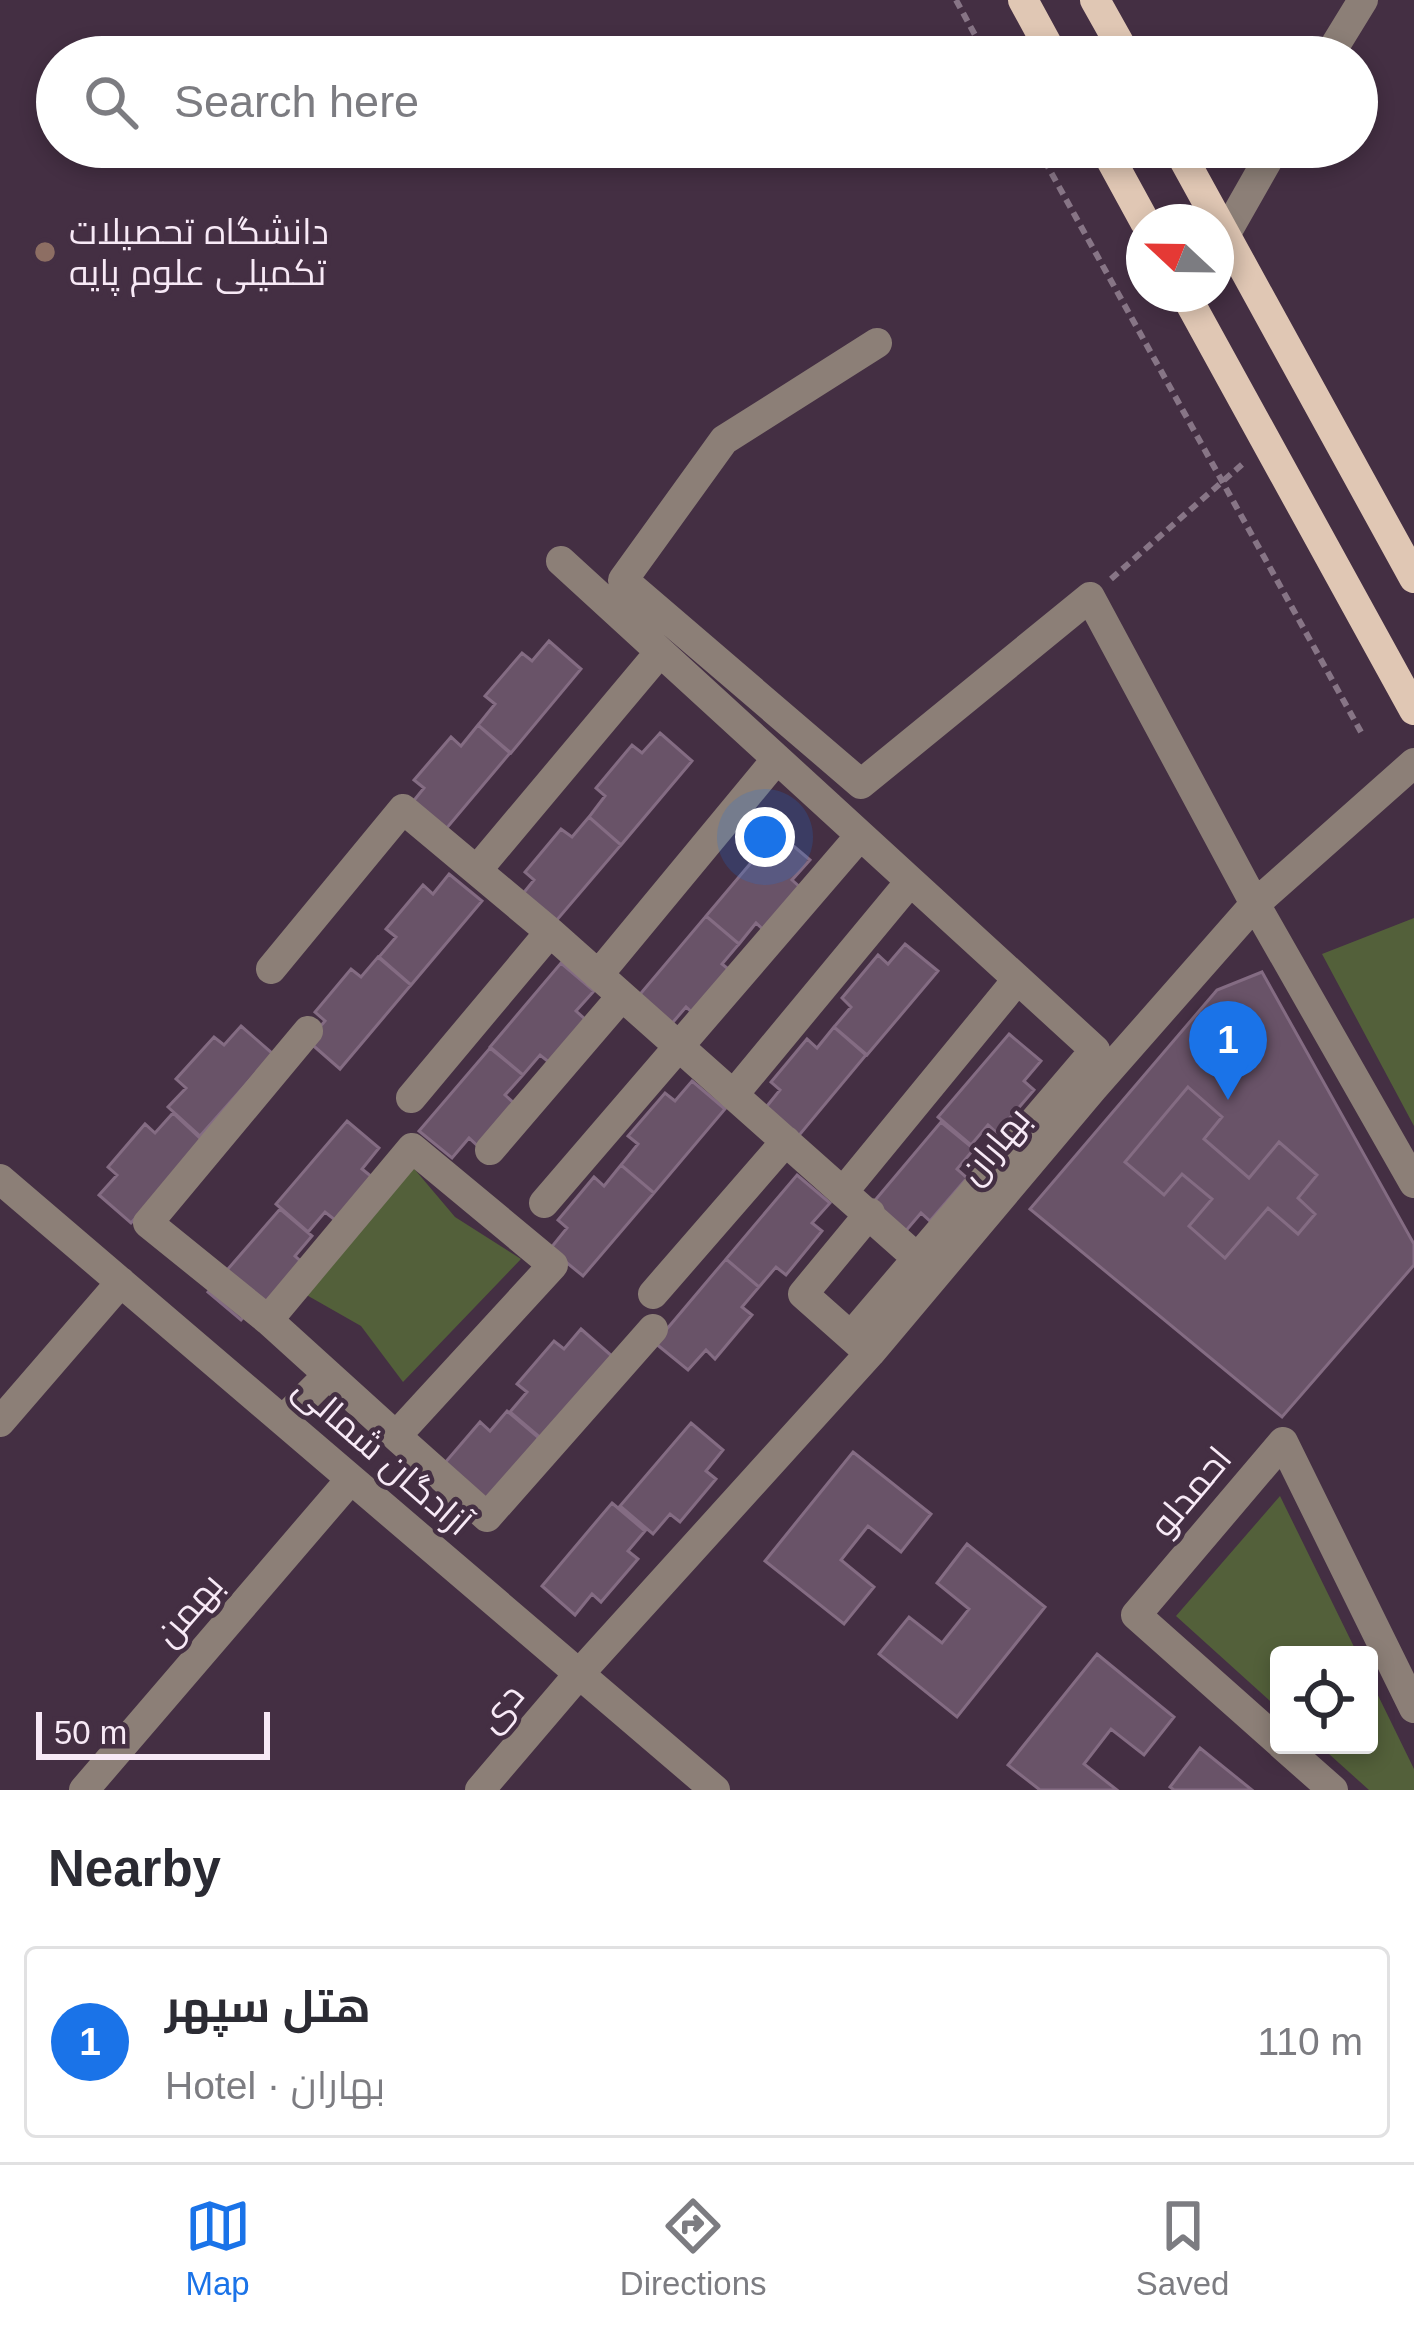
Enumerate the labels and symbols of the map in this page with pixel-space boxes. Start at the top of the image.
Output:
north arrow [1126,204,1234,312]
place label: دانشگاه تحصیلات تکمیلی علوم پایه [69,211,329,297]
marker: دانشگاه تحصیلات تکمیلی علوم پایه [32,239,58,265]
your location [735,807,795,867]
pin: 1 [1189,1001,1267,1100]
street label: بهاران [951,1099,1039,1193]
street label: آزادگان شمالی [285,1367,480,1544]
street label: احمدلو [1141,1438,1239,1544]
street label: بهمن [146,1565,232,1655]
street label: دی [469,1675,533,1740]
scale bar [36,1706,270,1759]

